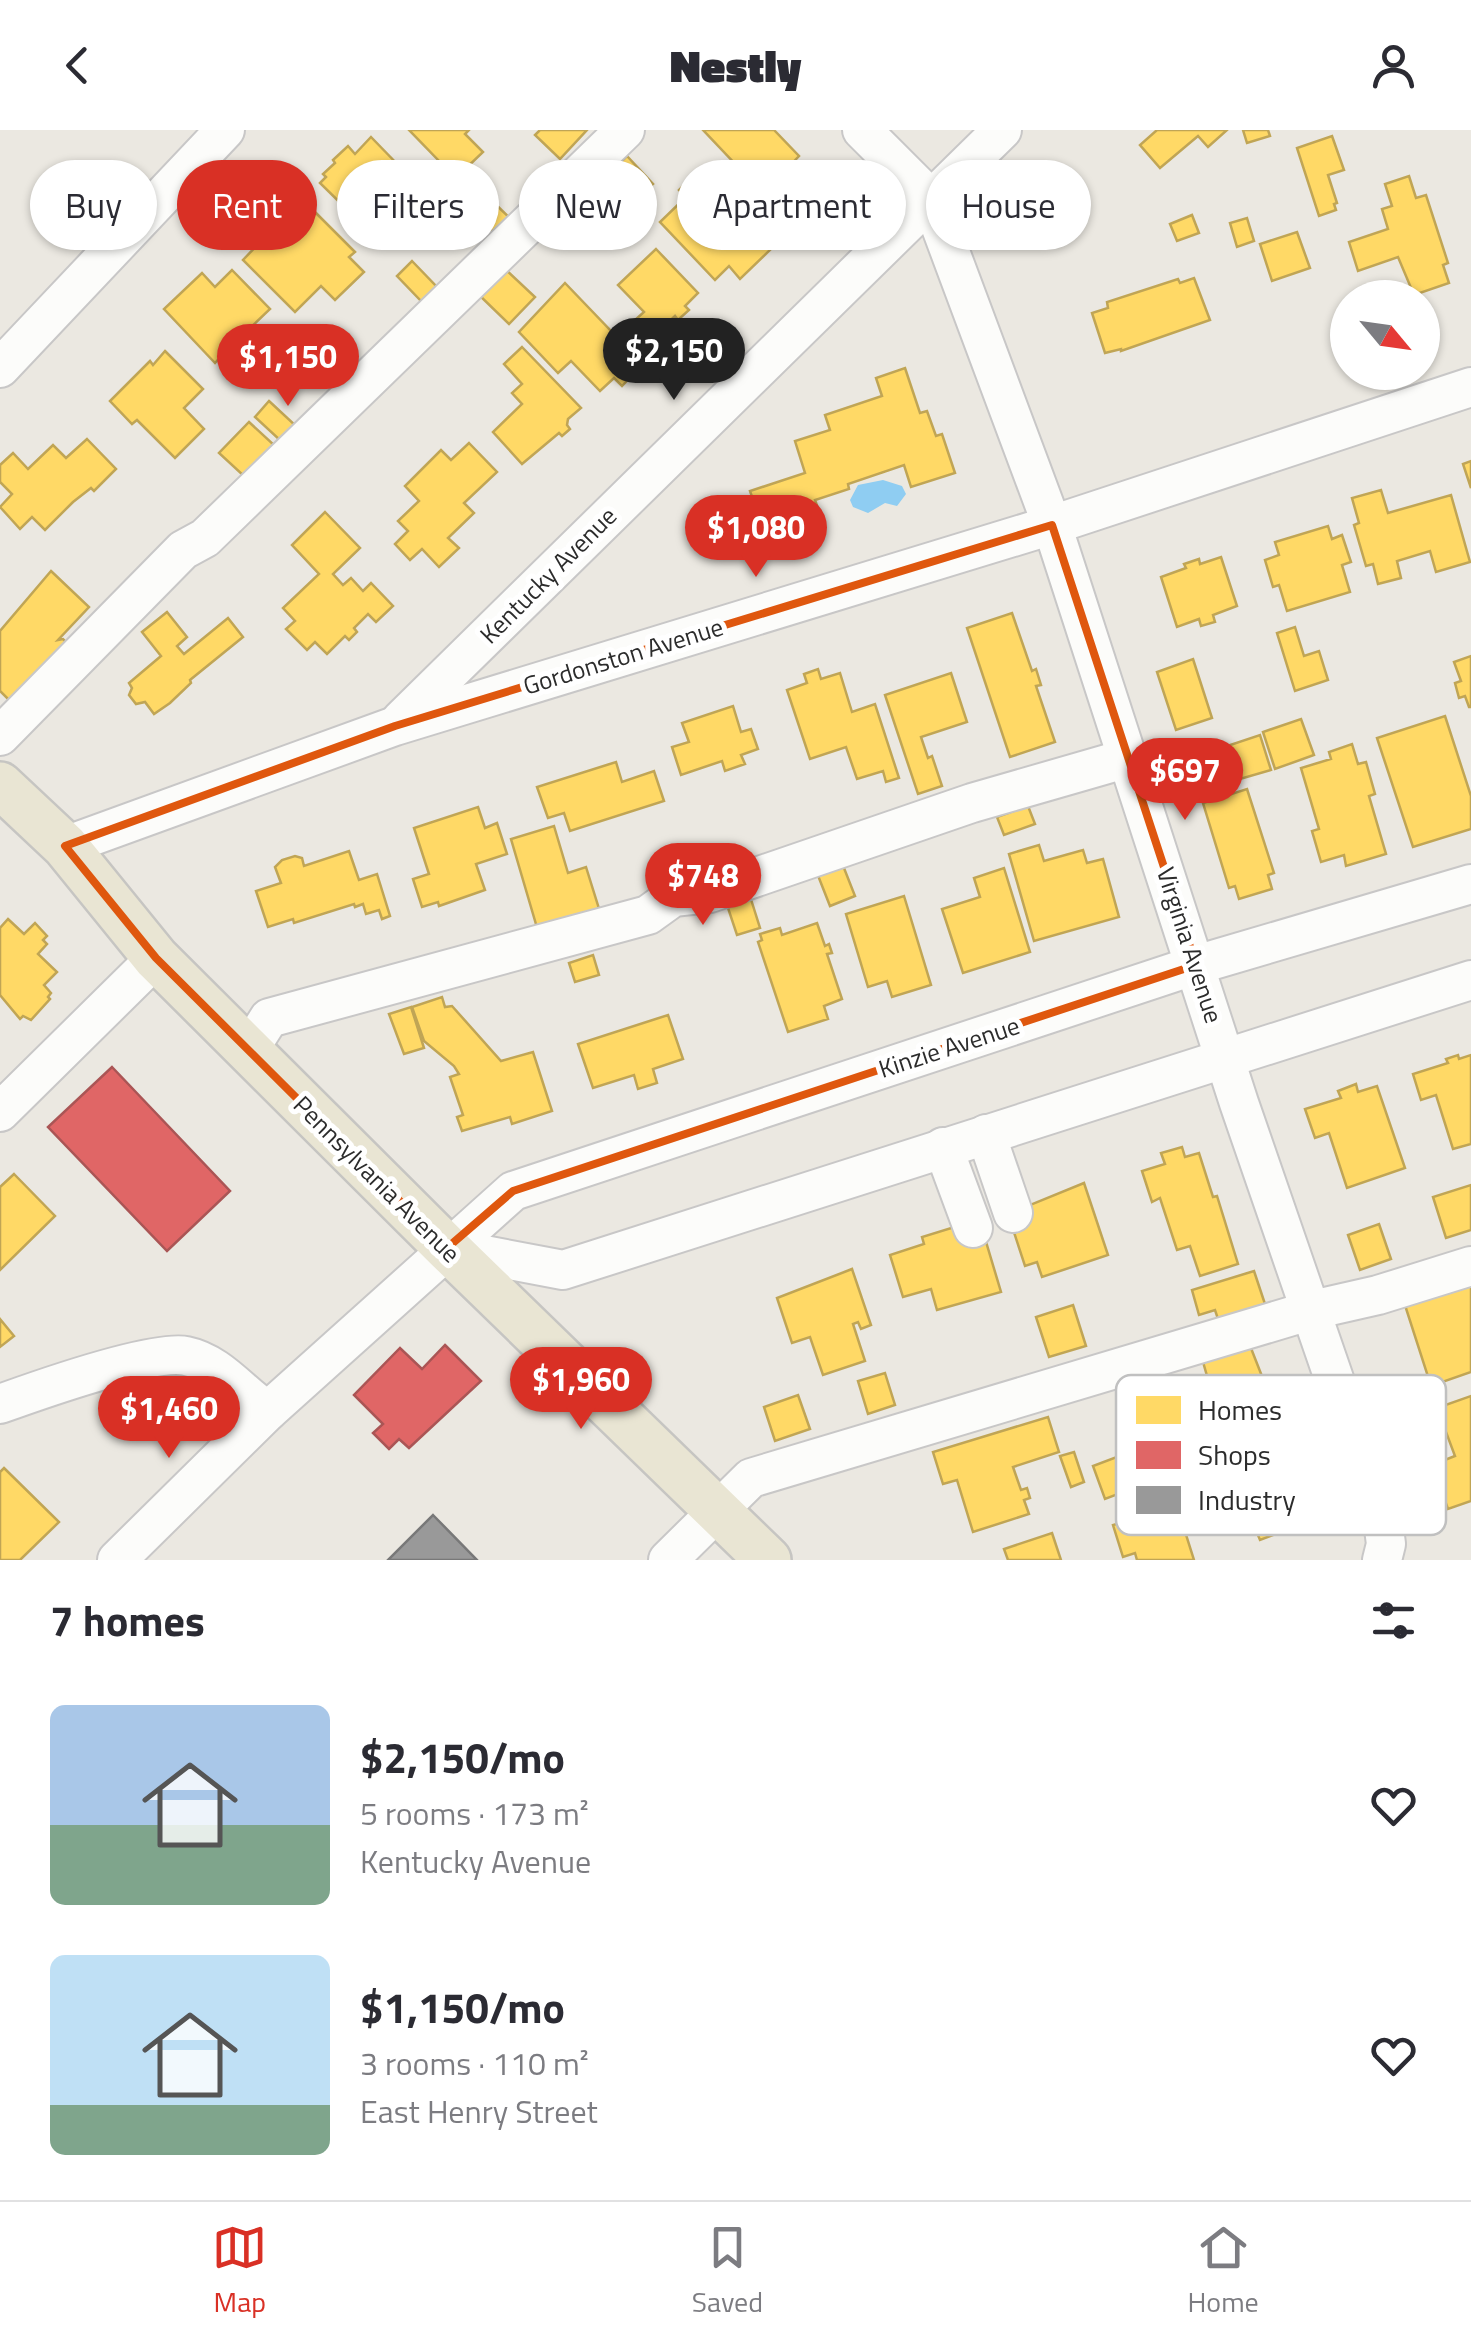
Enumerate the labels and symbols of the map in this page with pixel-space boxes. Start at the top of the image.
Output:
north arrow [1330,280,1440,390]
pin: $2,150 [593,318,755,403]
pin: $1,150 [207,324,369,409]
pin: $1,080 [675,495,837,580]
street label: Kentucky Avenue [471,498,625,652]
street label: Gordonston Avenue [518,607,728,705]
pin: $697 [1126,738,1244,823]
pin: $748 [644,843,762,928]
street label: Virginia Avenue [1147,862,1233,1028]
street label: Kinzie Avenue [874,1006,1024,1088]
street label: Pennsylvania Avenue [285,1087,469,1271]
pin: $1,960 [500,1347,662,1432]
legend [1116,1375,1446,1535]
pin: $1,460 [88,1376,250,1461]
text: Homes [1198,1388,1282,1431]
text: Shops [1198,1433,1271,1476]
text: Industry [1198,1478,1296,1521]

